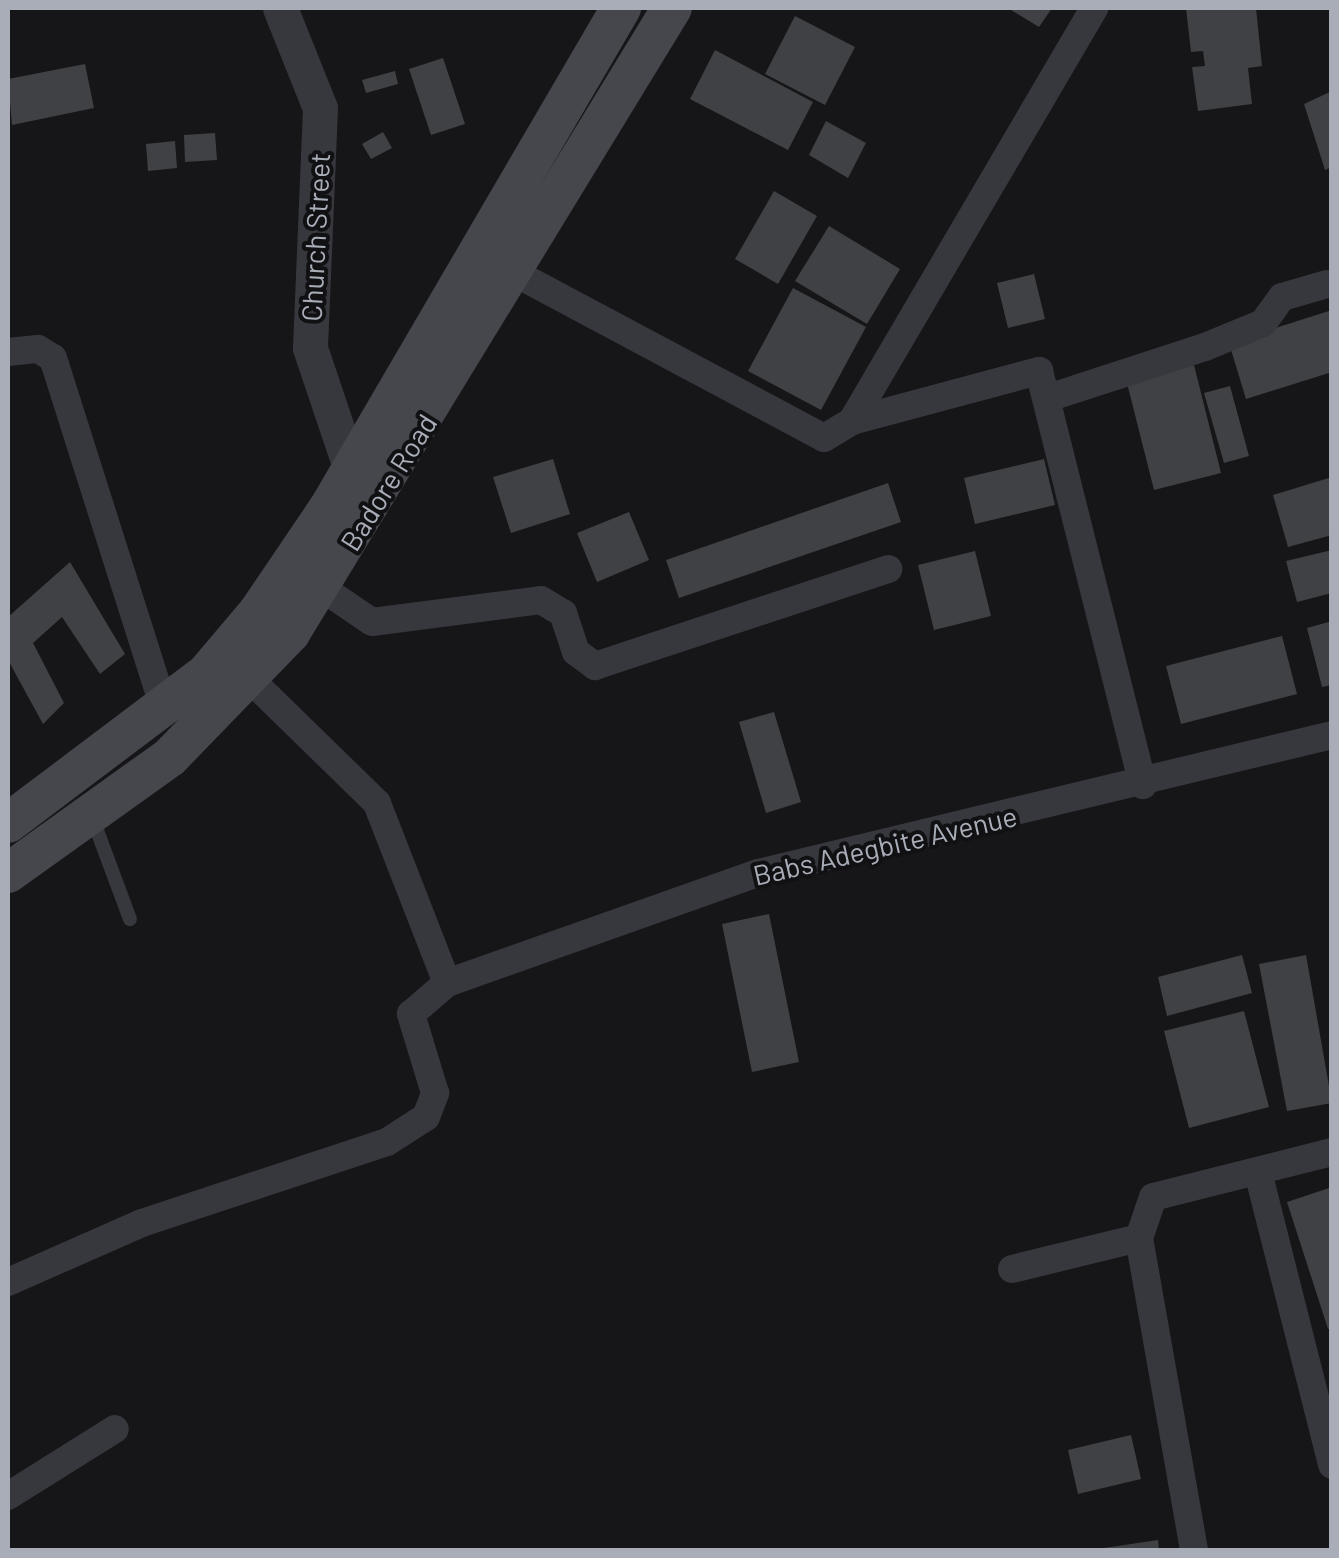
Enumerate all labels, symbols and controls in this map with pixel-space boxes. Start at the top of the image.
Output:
street label: Church Street [294,152,336,322]
street label: Badore Road [333,407,443,557]
street label: Babs Adegbite Avenue [750,798,1020,892]

